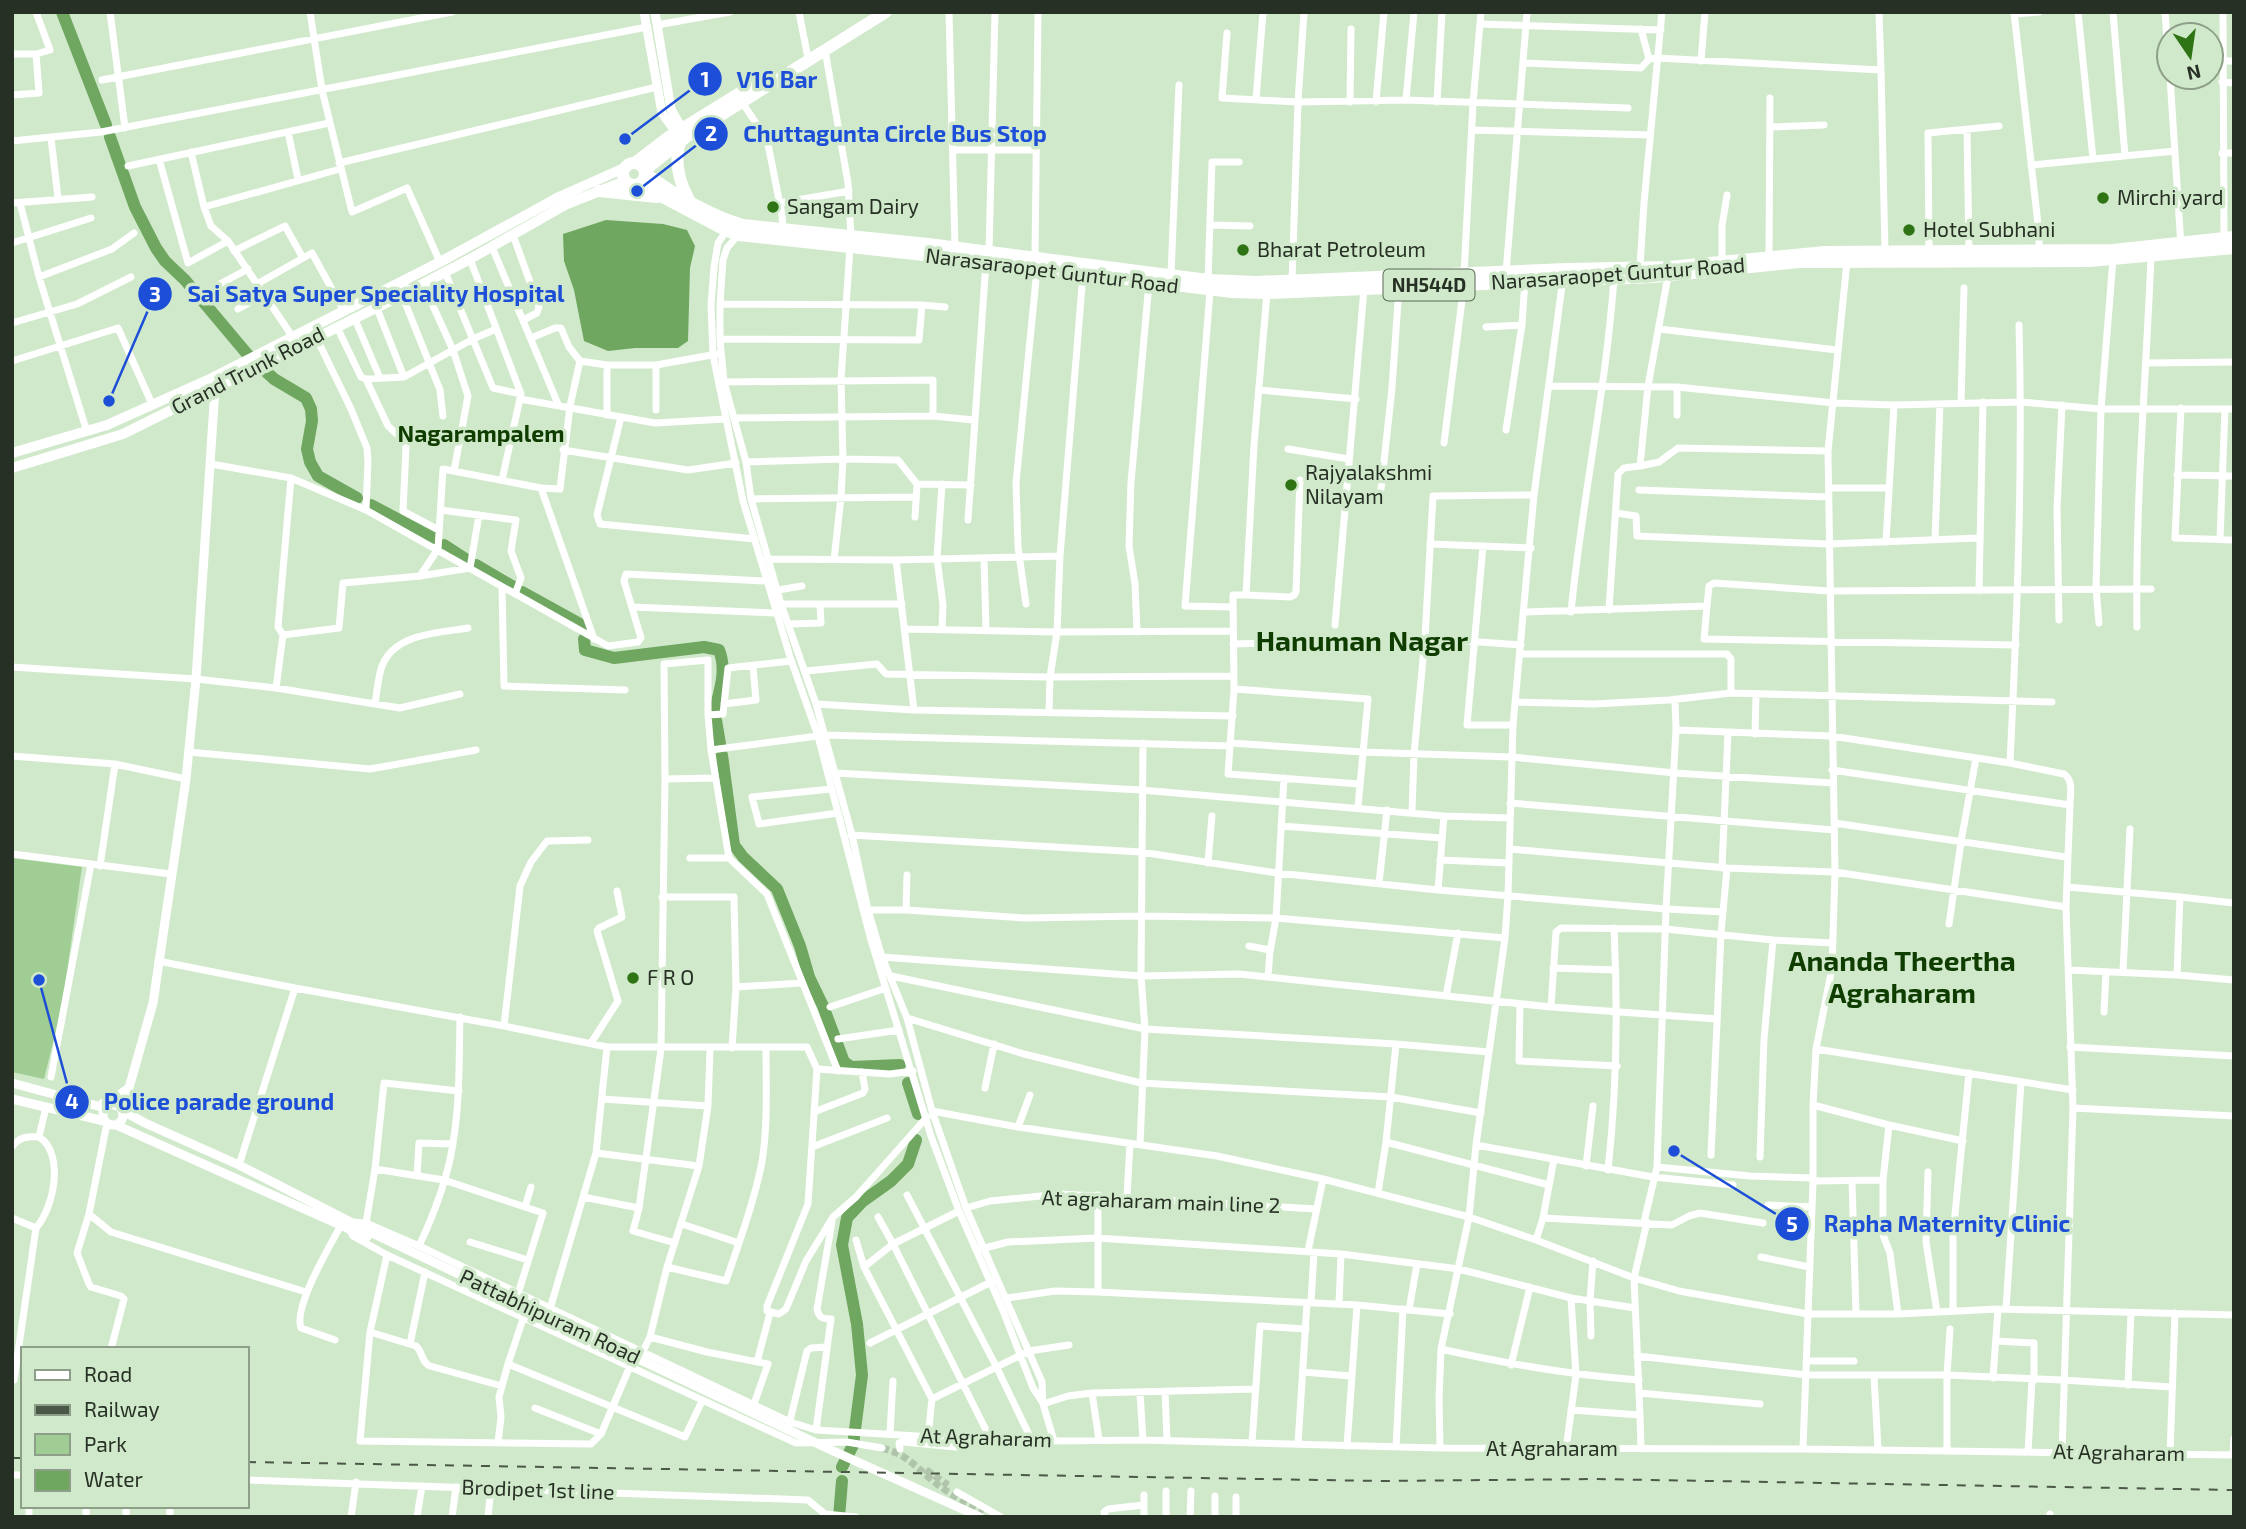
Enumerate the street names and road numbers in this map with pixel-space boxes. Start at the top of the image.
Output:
street label: Narasaraopet Guntur Road [924,242,1180,297]
street label: Narasaraopet Guntur Road [1490,251,1746,294]
road number: NH544D [1384,270,1474,300]
street label: Grand Trunk Road [167,320,328,419]
street label: At agraharam main line 2 [1041,1184,1281,1217]
street label: Pattabhipuram Road [456,1263,645,1368]
street label: At Agraharam [920,1422,1052,1451]
street label: At Agraharam [1486,1435,1618,1460]
street label: At Agraharam [2053,1438,2185,1465]
street label: Brodipet 1st line [461,1473,615,1504]

